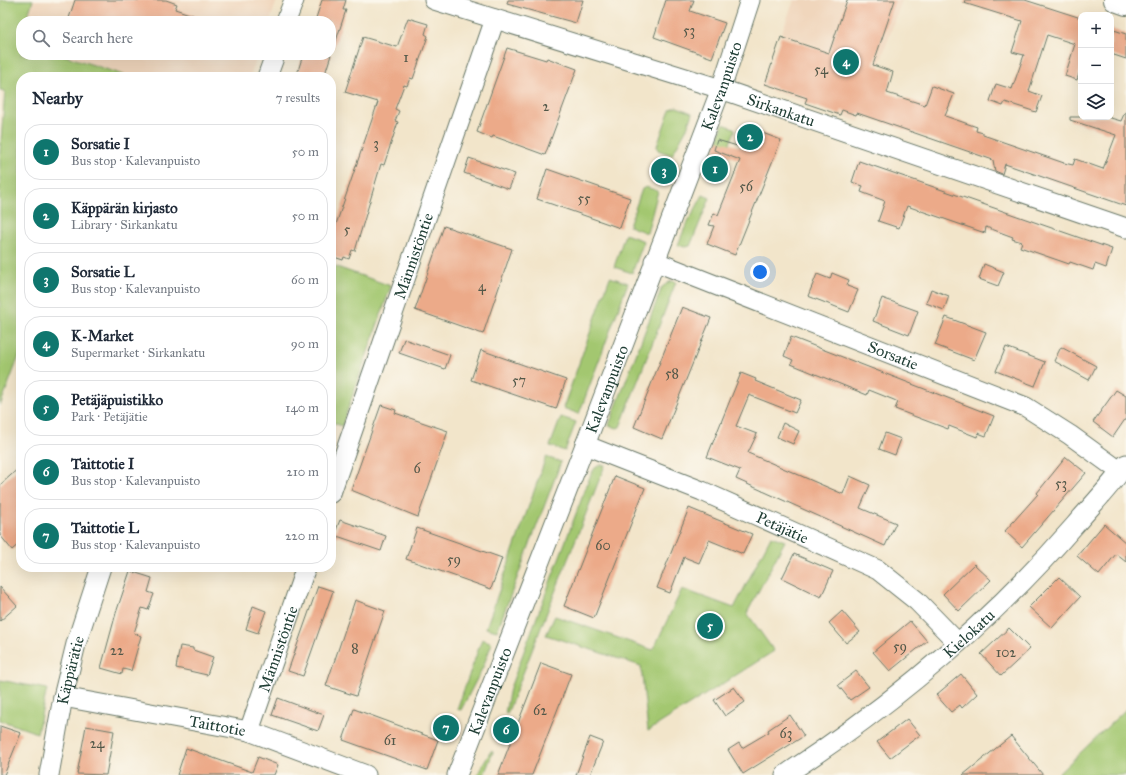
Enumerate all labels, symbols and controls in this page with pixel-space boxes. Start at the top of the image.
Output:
map controls [1078,12,1114,120]
button: + [1078,12,1114,48]
search box [16,16,336,60]
house number: 53 [683,22,695,39]
icon: search [30,27,52,49]
text: Search here [62,29,133,47]
street label: Kalevanpuisto [697,39,746,133]
pin: 4 [833,47,859,77]
button: − [1078,48,1114,84]
house number: 1 [403,49,409,66]
house number: 54 [814,61,829,78]
button: layers [1078,84,1114,120]
text: Nearby [32,88,83,109]
text: 7 results [276,90,320,106]
street label: Sirkankatu [744,90,818,131]
house number: 2 [543,98,550,115]
pin: 2 [737,122,763,152]
text: Sorsatie I [71,135,130,153]
house number: 3 [373,135,379,152]
text: 1 [43,144,49,160]
text: 50 m [292,144,319,160]
text: Bus stop · Kalevanpuisto [71,153,200,169]
pin: 1 [702,154,728,184]
pin: 3 [651,156,677,186]
house number: 56 [739,178,754,195]
house number: 55 [577,190,591,207]
text: Käppärän kirjasto [71,199,178,217]
text: 2 [43,208,49,224]
text: 50 m [292,208,319,224]
street label: Männistöntie [390,210,437,302]
text: Library · Sirkankatu [71,217,178,233]
house number: 5 [344,221,351,238]
your location [750,262,770,282]
text: Sorsatie L [71,263,135,281]
text: 3 [43,272,49,288]
text: 60 m [291,272,319,288]
house number: 4 [478,278,487,295]
text: Bus stop · Kalevanpuisto [71,281,200,297]
text: K-Market [71,327,134,345]
text: 4 [42,336,50,352]
text: 90 m [291,336,319,352]
street label: Sorsatie [865,337,921,374]
street label: Kalevanpuisto [581,342,632,436]
text: Supermarket · Sirkankatu [71,345,205,361]
house number: 58 [665,365,679,382]
house number: 57 [512,372,526,389]
text: Petäjäpuistikko [71,391,163,409]
text: 5 [43,400,49,416]
text: 140 m [285,400,319,416]
text: Park · Petäjätie [71,409,148,425]
text: Taittotie I [71,455,134,473]
house number: 6 [413,460,421,477]
text: 6 [43,464,49,480]
text: 210 m [286,464,319,480]
text: Bus stop · Kalevanpuisto [71,473,200,489]
house number: 53 [1055,475,1067,492]
street label: Petäjätie [753,508,812,548]
text: Taittotie L [71,519,139,537]
text: 7 [43,528,49,544]
text: 220 m [285,528,319,544]
text: Bus stop · Kalevanpuisto [71,537,200,553]
house number: 60 [595,537,611,554]
house number: 59 [447,551,461,568]
street label: Männistöntie [254,603,302,695]
street label: Kielokatu [939,605,999,662]
pin: 5 [697,611,723,641]
street label: Käppärätie [53,633,88,706]
house number: 59 [893,638,907,655]
house number: 8 [351,640,359,657]
house number: 22 [110,642,124,659]
house number: 102 [996,644,1016,661]
street label: Kalevanpuisto [464,645,516,738]
house number: 62 [533,702,547,719]
street label: Taittotie [187,711,248,740]
pin: 7 [433,713,459,743]
pin: 6 [493,715,519,745]
house number: 63 [780,725,792,742]
house number: 61 [384,732,397,749]
house number: 24 [90,735,106,752]

